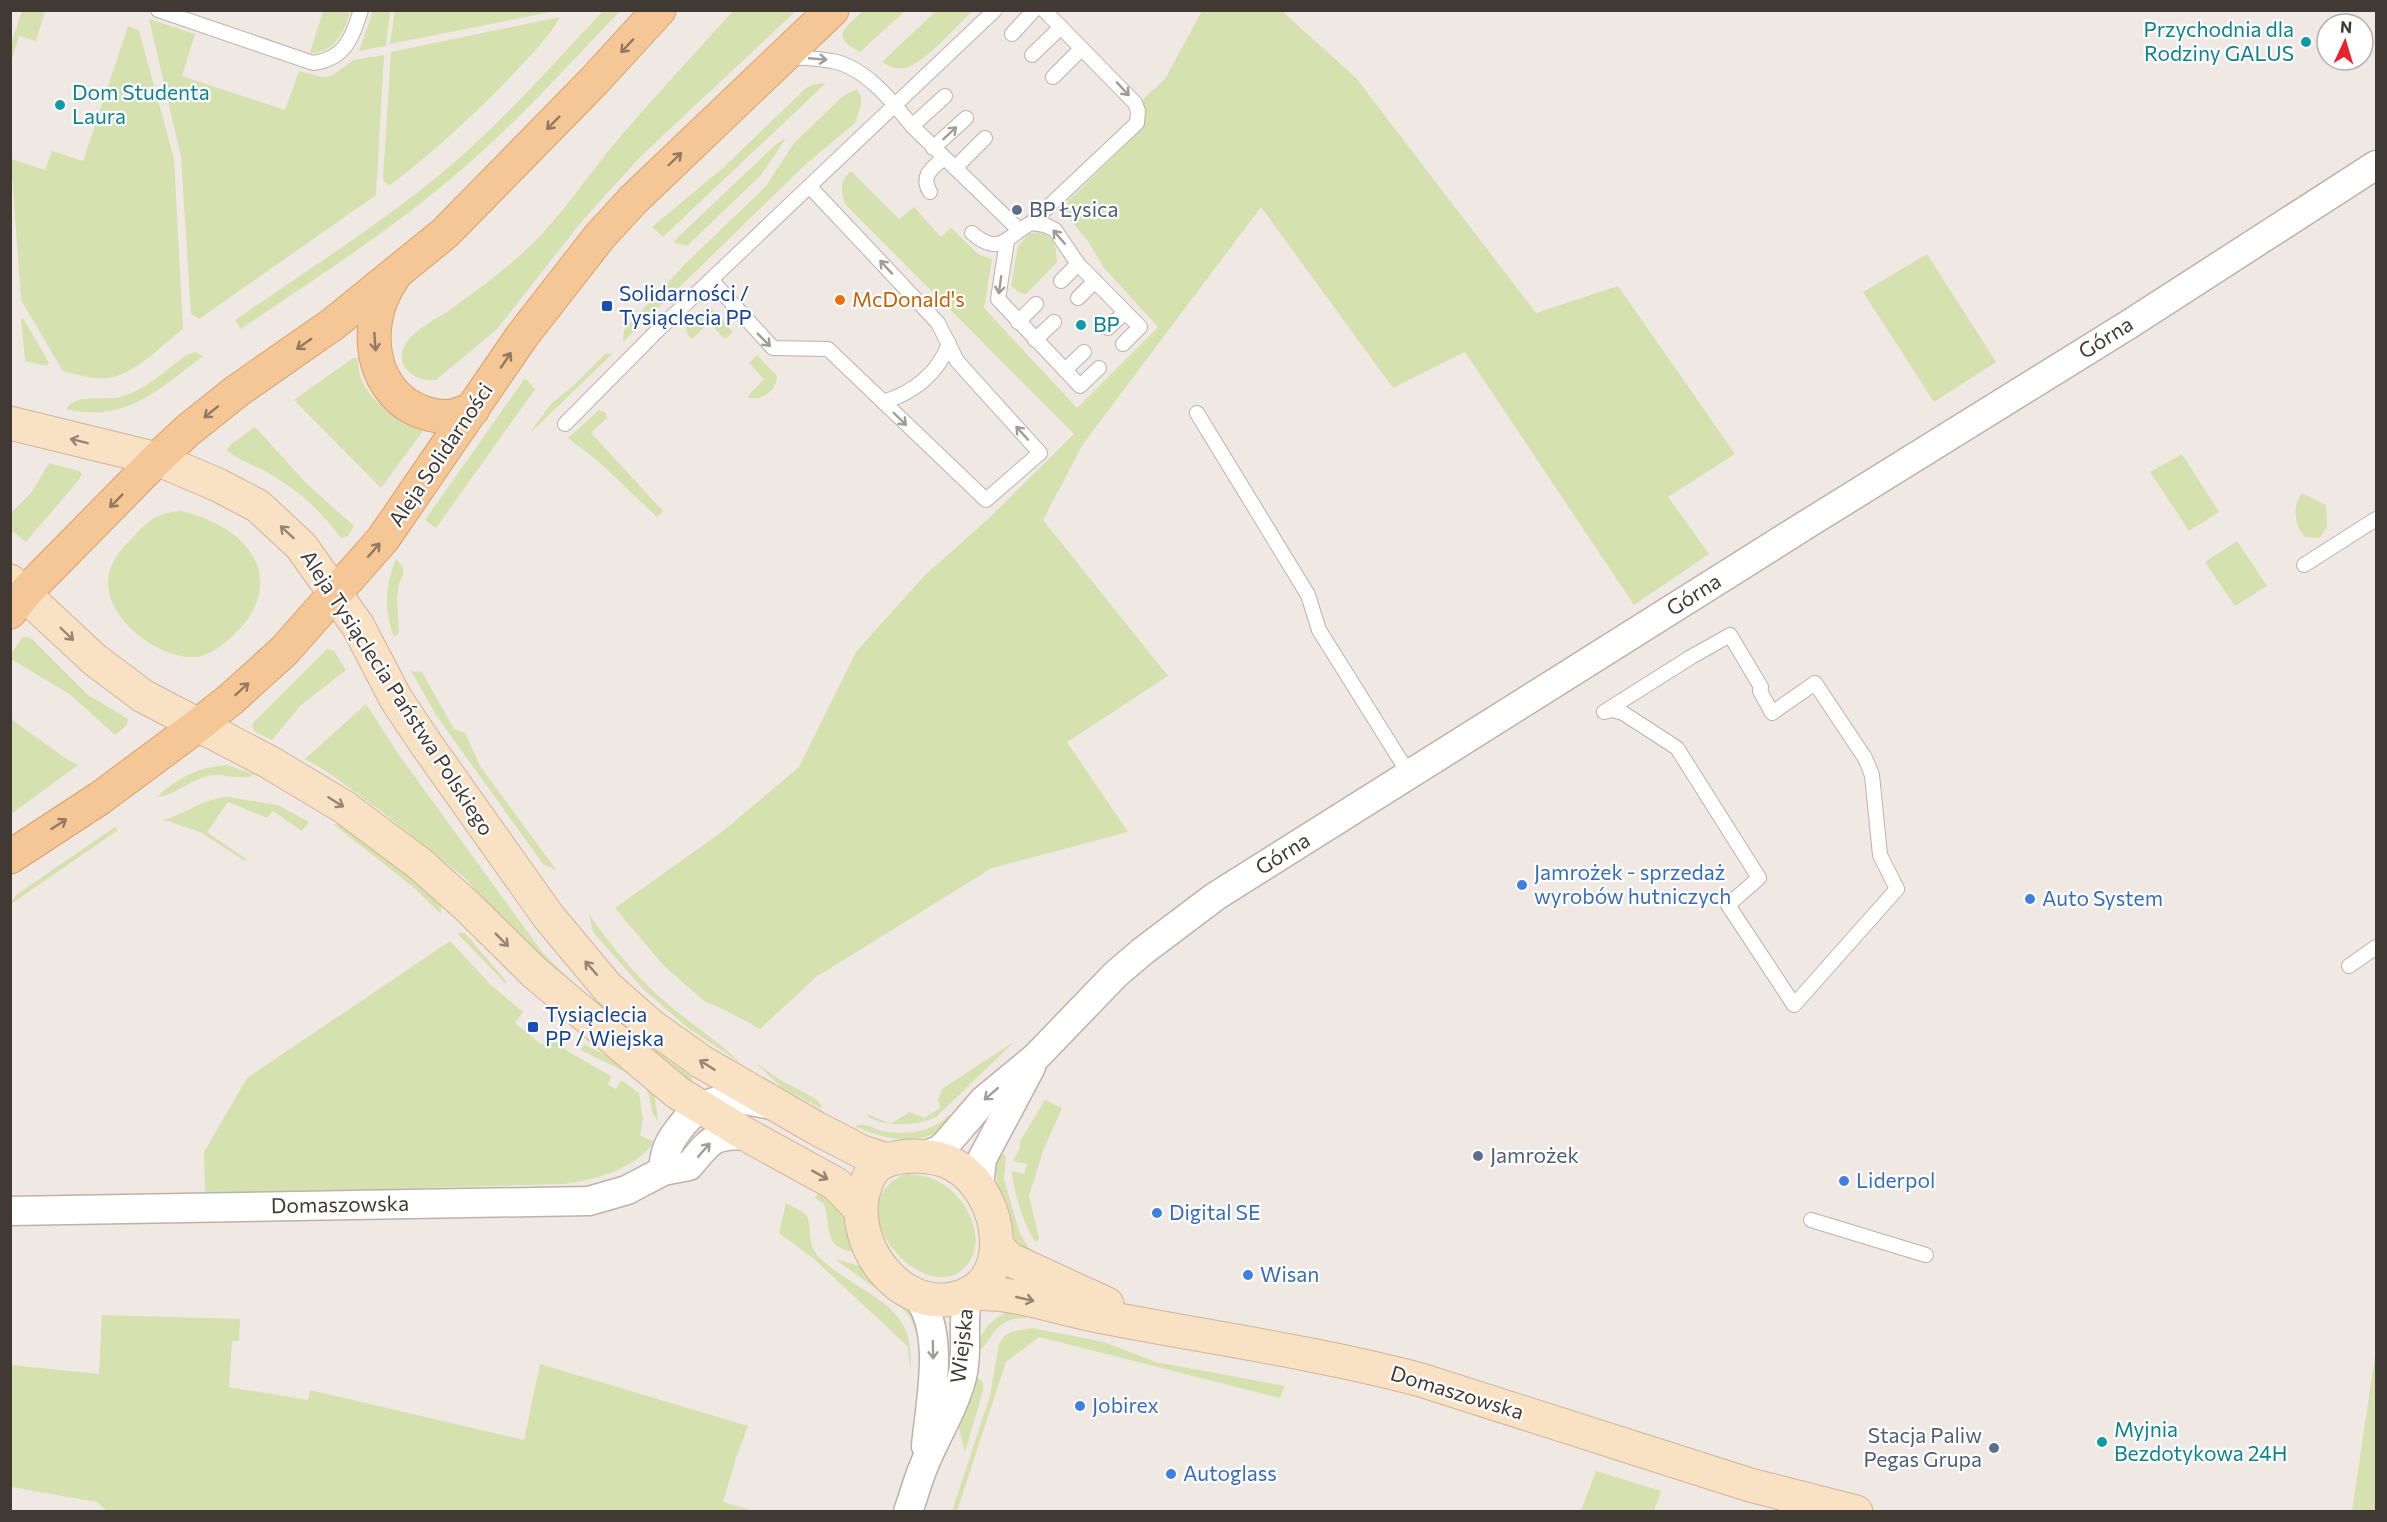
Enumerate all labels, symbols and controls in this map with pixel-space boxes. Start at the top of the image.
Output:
north arrow [2315,12,2375,72]
place label: Przychodnia dla Rodziny GALUS [2144,16,2294,65]
text: N [2339,17,2353,36]
marker: Przychodnia dla Rodziny GALUS [2299,35,2313,49]
one-way arrow [620,38,634,53]
one-way arrow [807,54,827,65]
place label: Dom Studenta Laura [72,79,210,128]
one-way arrow [1116,82,1130,97]
marker: Dom Studenta Laura [53,98,67,112]
one-way arrow [546,115,561,130]
one-way arrow [942,126,957,140]
one-way arrow [668,152,683,166]
place label: BP Łysica [1029,196,1118,221]
marker: BP Łysica [1010,203,1024,217]
one-way arrow [1053,229,1067,245]
one-way arrow [879,260,893,275]
one-way arrow [995,275,1006,294]
place label: Solidarności / Tysiąclecia PP [619,280,752,329]
place label: McDonald's [852,286,965,311]
marker: McDonald's [833,293,847,307]
marker: Solidarności / Tysiąclecia PP [600,299,614,313]
street label: Górna [2073,310,2137,363]
place label: BP [1093,311,1120,336]
marker: BP [1074,318,1088,332]
one-way arrow [369,332,380,352]
one-way arrow [757,333,772,348]
one-way arrow [296,338,313,350]
one-way arrow [500,353,512,369]
street label: Aleja Solidarności [382,378,497,531]
one-way arrow [203,405,219,418]
one-way arrow [893,412,908,426]
one-way arrow [1015,426,1029,441]
one-way arrow [70,435,89,447]
one-way arrow [108,493,123,508]
one-way arrow [279,525,294,540]
one-way arrow [367,543,381,558]
street label: Aleja Tysiąclecia Państwa Polskiego [296,545,500,840]
street label: Górna [1661,567,1725,620]
one-way arrow [60,627,75,641]
one-way arrow [234,682,249,696]
one-way arrow [327,797,344,809]
one-way arrow [51,818,68,831]
street label: Górna [1250,826,1314,879]
place label: Jamrożek - sprzedaż wyrobów hutniczych [1534,859,1731,908]
marker: Jamrożek - sprzedaż wyrobów hutniczych [1515,878,1529,892]
place label: Auto System [2042,885,2163,910]
marker: Auto System [2023,892,2037,906]
one-way arrow [494,933,509,947]
one-way arrow [584,961,598,976]
place label: Tysiąclecia PP / Wiejska [545,1001,664,1050]
marker: Tysiąclecia PP / Wiejska [526,1020,540,1034]
one-way arrow [699,1059,716,1071]
one-way arrow [984,1087,999,1101]
one-way arrow [697,1142,710,1158]
place label: Jamrożek [1490,1142,1579,1167]
marker: Jamrożek [1471,1149,1485,1163]
place label: Liderpol [1856,1167,1935,1192]
one-way arrow [811,1169,828,1181]
marker: Liderpol [1837,1174,1851,1188]
street label: Domaszowska [271,1190,409,1217]
place label: Digital SE [1169,1199,1260,1224]
marker: Digital SE [1150,1206,1164,1220]
place label: Wisan [1260,1261,1319,1286]
marker: Wisan [1241,1268,1255,1282]
one-way arrow [1016,1294,1035,1306]
street label: Wiejska [944,1307,977,1385]
one-way arrow [928,1340,939,1360]
street label: Domaszowska [1388,1359,1527,1424]
place label: Jobirex [1092,1392,1159,1417]
marker: Jobirex [1073,1399,1087,1413]
place label: Myjnia Bezdotykowa 24H [2114,1416,2287,1465]
place label: Stacja Paliw Pegas Grupa [1863,1422,1982,1471]
marker: Myjnia Bezdotykowa 24H [2095,1435,2109,1449]
marker: Stacja Paliw Pegas Grupa [1987,1441,2001,1455]
place label: Autoglass [1183,1460,1277,1485]
marker: Autoglass [1164,1467,1178,1481]

